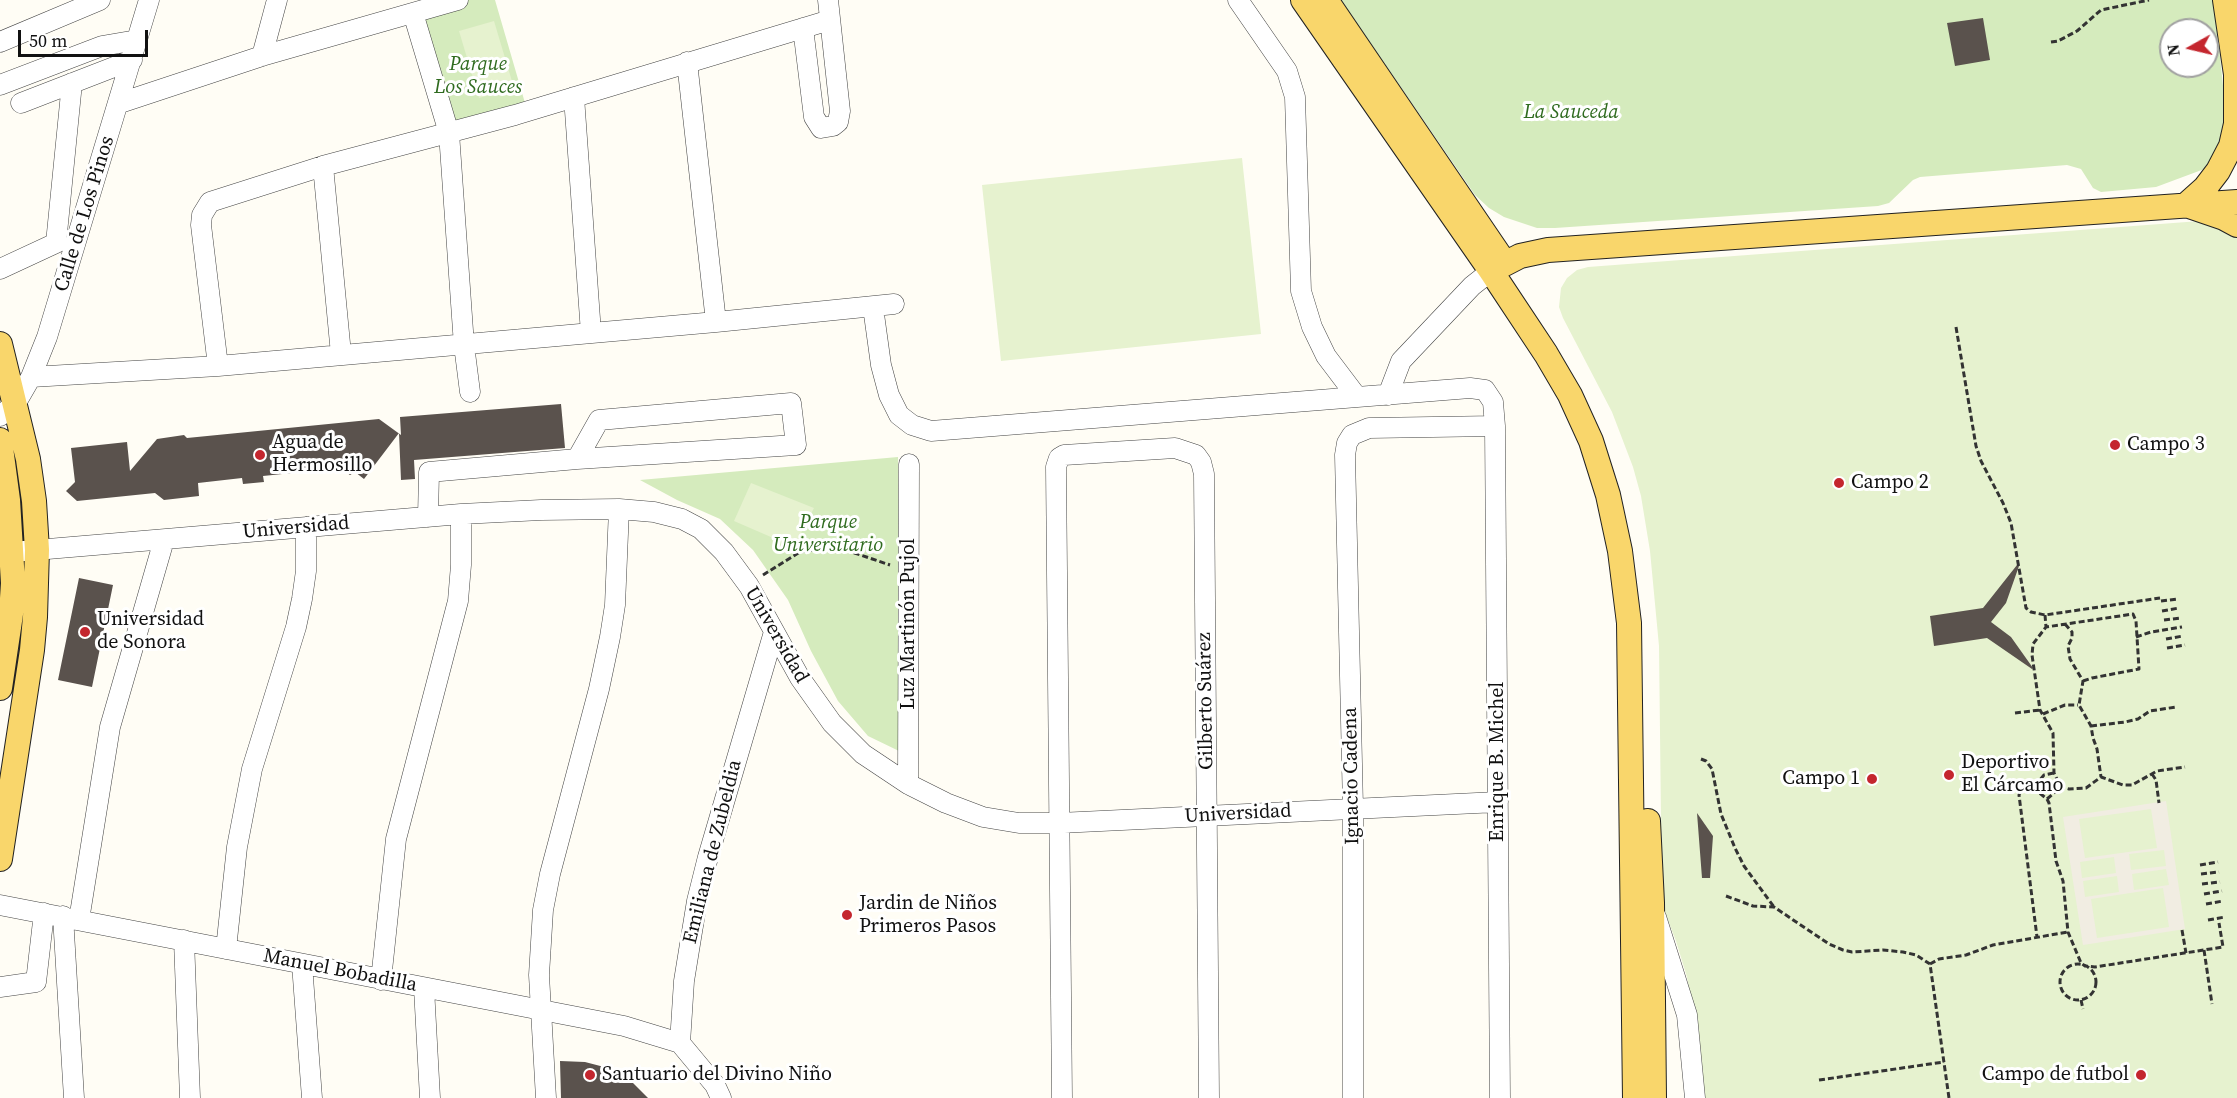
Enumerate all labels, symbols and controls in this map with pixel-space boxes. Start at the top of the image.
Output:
scale bar [21,18,152,56]
north arrow [2159,18,2219,78]
text: 50 m [29,28,67,53]
text: N [2161,43,2185,58]
park label: Parque Los Sauces [434,53,522,100]
park label: La Sauceda [1523,101,1619,125]
street label: Calle de Los Pinos [50,133,120,295]
place label: Agua de Hermosillo [272,431,373,478]
place label: Campo 3 [2127,433,2205,457]
marker: Campo 3 [2108,438,2122,452]
marker: Agua de Hermosillo [253,448,267,462]
place label: Campo 2 [1851,471,1929,495]
marker: Campo 2 [1832,476,1846,490]
street label: Universidad [242,511,350,545]
park label: Parque Universitario [773,511,883,558]
street label: Luz Martinón Pujol [897,538,921,710]
street label: Universidad [739,583,813,687]
place label: Universidad de Sonora [97,608,204,655]
marker: Universidad de Sonora [78,625,92,639]
street label: Gilberto Suárez [1193,632,1219,770]
street label: Enrique B. Michel [1486,682,1510,842]
street label: Ignacio Cadena [1339,707,1365,845]
place label: Deportivo El Cárcamo [1961,751,2063,798]
street label: Emiliana de Zubeldia [679,758,747,946]
place label: Campo 1 [1782,767,1860,791]
marker: Deportivo El Cárcamo [1942,768,1956,782]
marker: Campo 1 [1865,772,1879,786]
street label: Universidad [1184,799,1292,829]
place label: Jardin de Niños Primeros Pasos [859,892,997,939]
marker: Jardin de Niños Primeros Pasos [840,908,854,922]
street label: Manuel Bobadilla [261,944,419,998]
place label: Santuario del Divino Niño [602,1063,832,1087]
place label: Campo de futbol [1982,1063,2129,1087]
marker: Santuario del Divino Niño [583,1068,597,1082]
marker: Campo de futbol [2134,1068,2148,1082]

